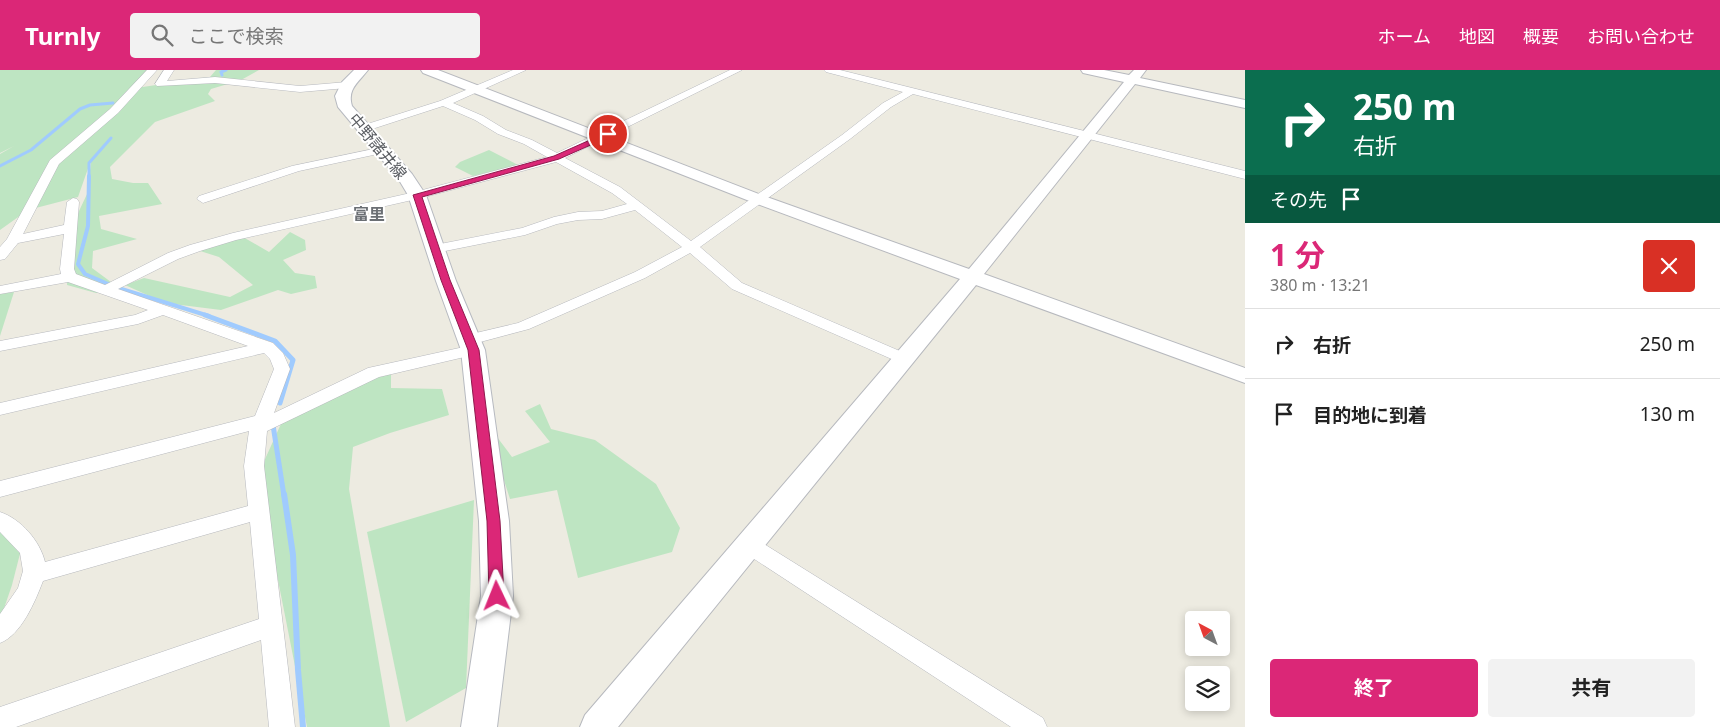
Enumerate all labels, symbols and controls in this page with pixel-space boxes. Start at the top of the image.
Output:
search box [130,13,480,58]
text: Turnly [25,19,100,52]
icon: search [148,21,176,49]
text: ここで検索 [188,23,283,49]
text: ホーム [1378,24,1431,48]
text: 地図 [1459,24,1495,48]
text: 概要 [1523,24,1559,48]
text: お問い合わせ [1587,24,1695,48]
text: 250 m [1353,83,1456,130]
icon: right [1270,90,1335,155]
street label: 中野諸井線 [344,108,412,184]
pin [587,113,629,155]
icon: arrive [594,120,622,148]
text: 右折 [1353,130,1397,160]
icon: arrive [1337,185,1365,213]
text: その先 [1270,187,1327,213]
district label: 富里 [353,203,385,225]
text: 1 分 [1270,234,1325,275]
button: close [1643,240,1695,292]
text: 380 m · 13:21 [1270,274,1370,296]
icon: right [1270,330,1298,358]
text: 250 m [1640,331,1695,357]
text: 右折 [1313,332,1351,358]
icon: arrive [1270,400,1298,428]
text: 130 m [1640,401,1695,427]
text: 目的地に到着 [1313,402,1427,428]
position arrow [470,569,522,621]
north arrow [1185,611,1230,656]
map controls [1185,611,1230,711]
button: 終了 [1270,659,1478,717]
button: 共有 [1488,659,1695,717]
button: layers [1185,666,1230,711]

